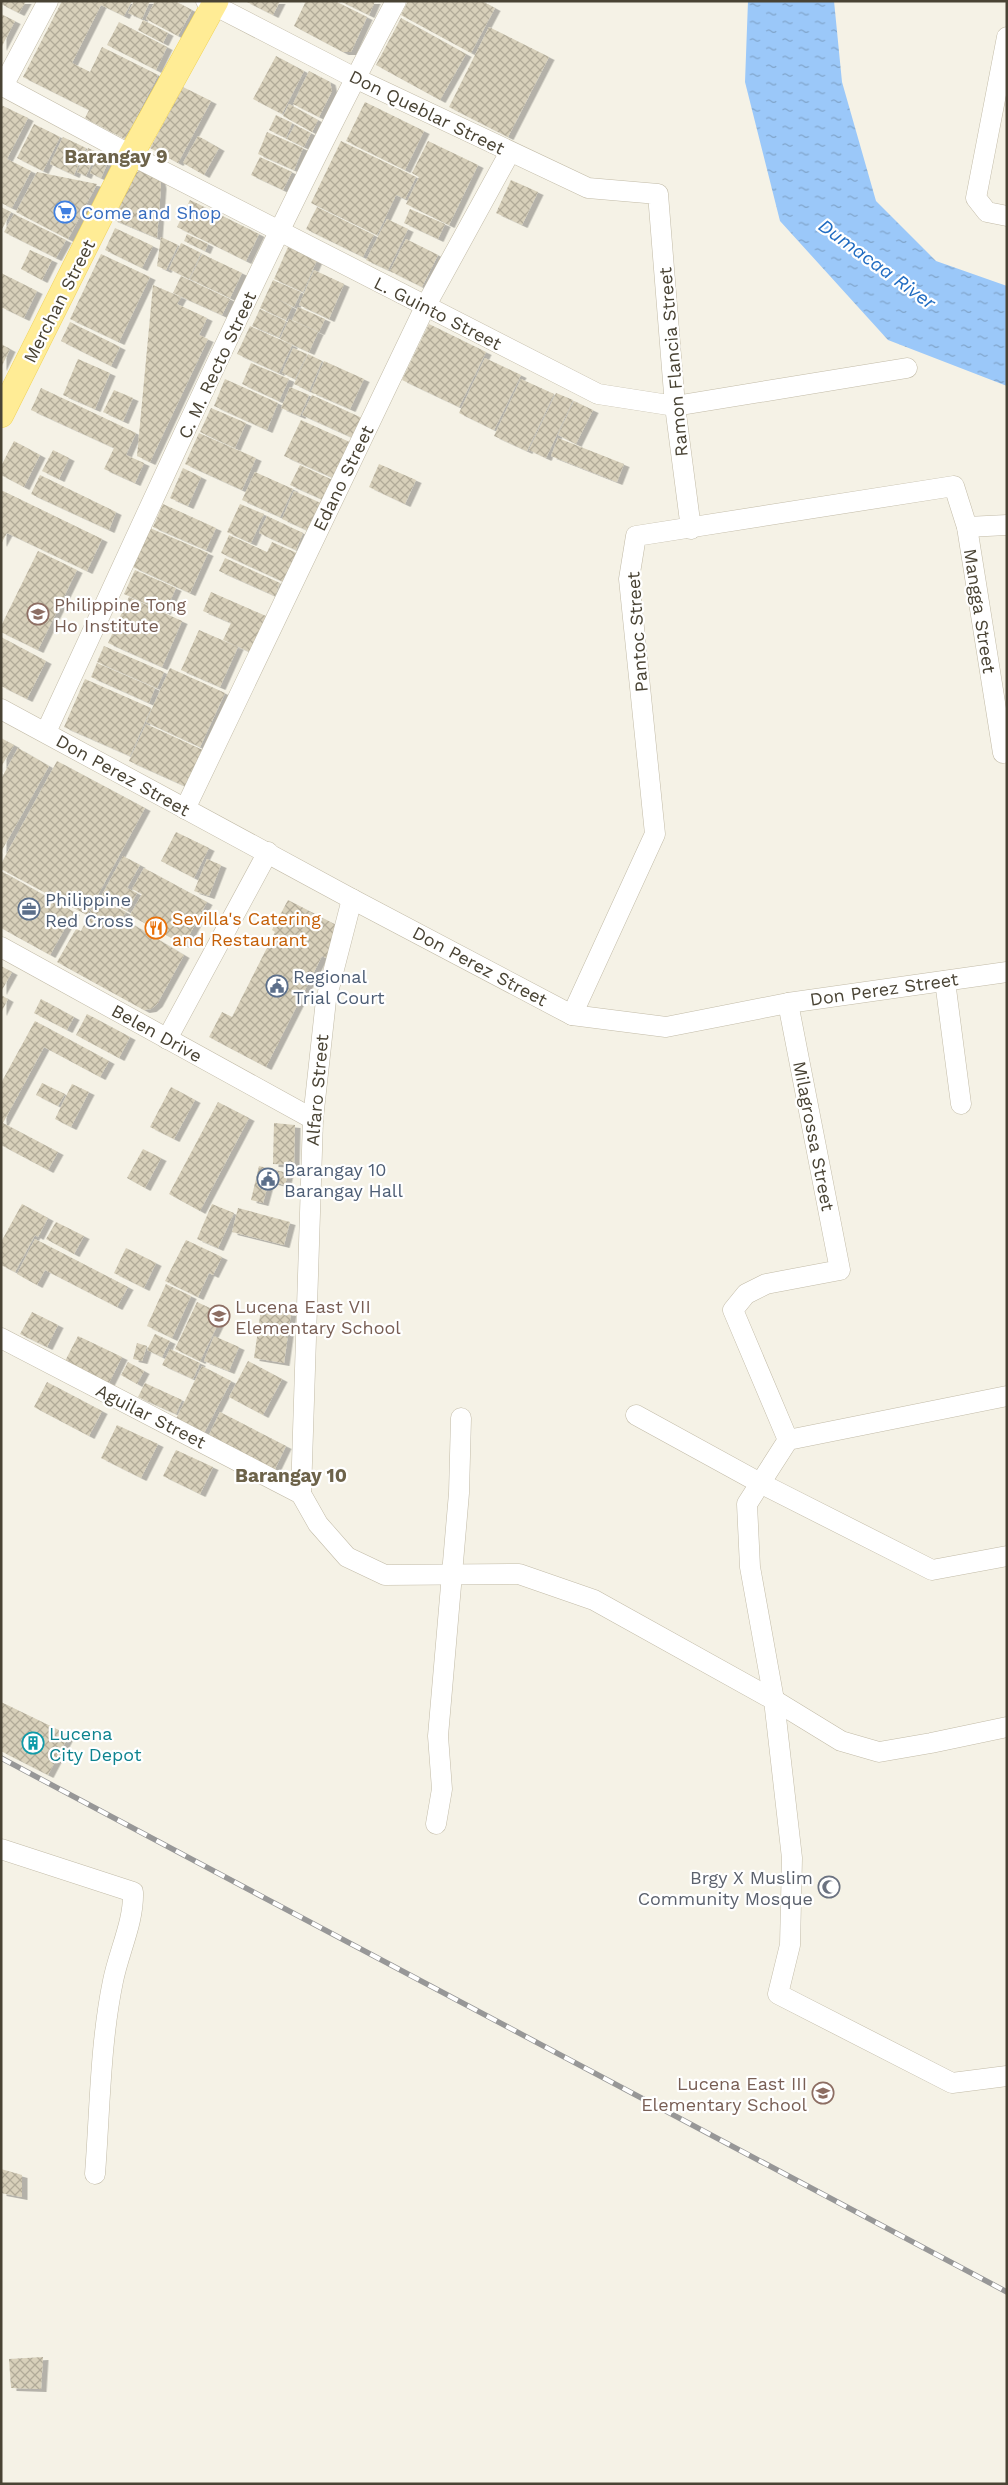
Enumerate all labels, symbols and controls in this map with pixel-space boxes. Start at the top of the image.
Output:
street label: Don Queblar Street [346,65,509,159]
district label: Barangay 9 [64,145,168,168]
supermarket icon: Come and Shop [53,200,77,224]
place label: Come and Shop [81,202,221,223]
water label: Dumacaa River [814,214,940,315]
street label: Merchan Street [19,235,99,366]
street label: Ramon Flancia Street [654,266,692,458]
street label: L. Guinto Street [371,272,506,354]
street label: C. M. Recto Street [174,288,261,442]
street label: Edano Street [308,421,378,534]
street label: Mangga Street [960,547,1000,675]
street label: Pantoc Street [622,571,652,693]
place label: Philippine Tong Ho Institute [54,594,187,636]
school or university icon: Philippine Tong Ho Institute [26,602,50,626]
street label: Don Perez Street [52,730,194,821]
place label: Philippine Red Cross [45,889,134,931]
office icon: Philippine Red Cross [17,897,41,921]
place label: Sevilla's Catering and Restaurant [172,908,321,950]
restaurant icon: Sevilla's Catering and Restaurant [144,916,168,940]
street label: Don Perez Street [409,922,551,1011]
place label: Regional Trial Court [293,966,385,1008]
street label: Don Perez Street [808,968,960,1010]
public building icon: Regional Trial Court [265,974,289,998]
street label: Belen Drive [108,1000,206,1066]
street label: Alfaro Street [302,1033,332,1147]
street label: Milagrossa Street [789,1059,839,1213]
place label: Barangay 10 Barangay Hall [284,1159,403,1201]
public building icon: Barangay 10 Barangay Hall [256,1167,280,1191]
place label: Lucena East VII Elementary School [235,1296,401,1338]
school or university icon: Lucena East VII Elementary School [207,1304,231,1328]
street label: Aguilar Street [93,1379,210,1453]
district label: Barangay 10 [235,1464,347,1487]
place label: Lucena City Depot [49,1723,142,1765]
building icon: Lucena City Depot [21,1731,45,1755]
place label: Brgy X Muslim Community Mosque [638,1867,813,1909]
mosque icon: Brgy X Muslim Community Mosque [817,1875,841,1899]
place label: Lucena East III Elementary School [641,2073,807,2115]
school or university icon: Lucena East III Elementary School [811,2081,835,2105]

